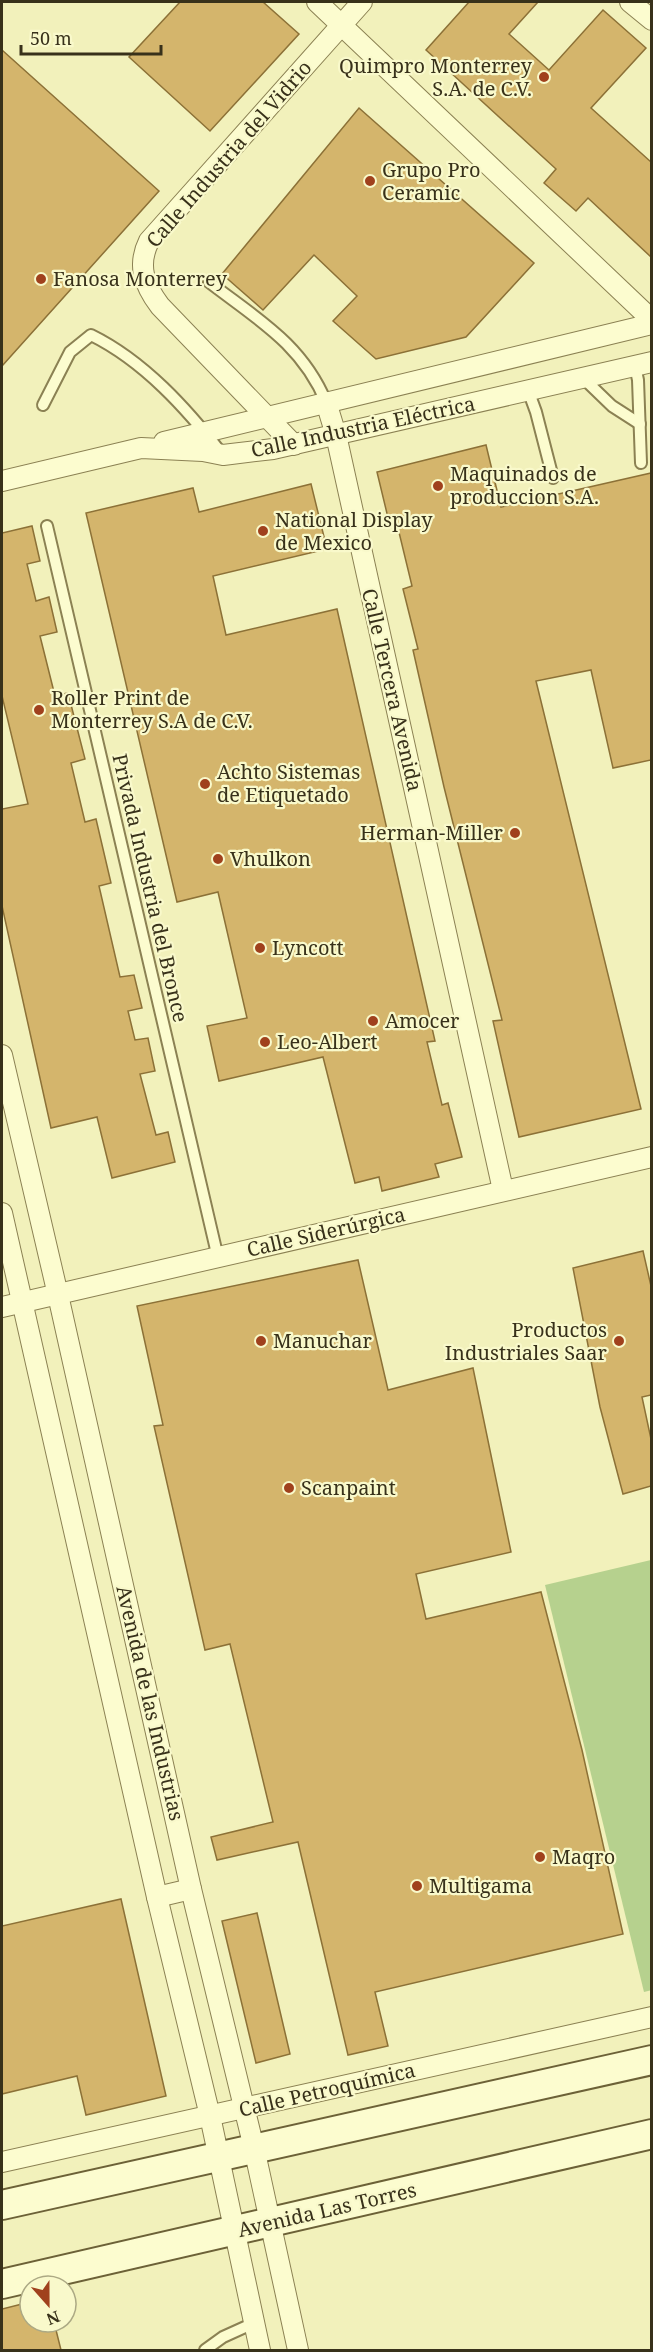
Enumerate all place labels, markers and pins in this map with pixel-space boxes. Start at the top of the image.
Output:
place label: Quimpro Monterrey S.A. de C.V. [339,52,533,102]
marker: Quimpro Monterrey S.A. de C.V. [537,70,551,84]
place label: Grupo Pro Ceramic [382,156,480,206]
marker: Grupo Pro Ceramic [363,174,377,188]
place label: Fanosa Monterrey [53,265,228,292]
marker: Fanosa Monterrey [34,272,48,286]
place label: Maquinados de produccion S.A. [450,460,599,510]
marker: Maquinados de produccion S.A. [431,479,445,493]
place label: National Display de Mexico [275,506,433,556]
marker: National Display de Mexico [256,524,270,538]
place label: Roller Print de Monterrey S.A de C.V. [51,684,253,734]
marker: Roller Print de Monterrey S.A de C.V. [32,703,46,717]
place label: Achto Sistemas de Etiquetado [217,758,360,808]
marker: Achto Sistemas de Etiquetado [198,777,212,791]
place label: Herman-Miller [360,819,504,846]
marker: Herman-Miller [508,826,522,840]
place label: Vhulkon [230,845,311,872]
marker: Vhulkon [211,852,225,866]
place label: Lyncott [272,934,344,961]
marker: Lyncott [253,941,267,955]
place label: Amocer [385,1007,460,1034]
marker: Amocer [366,1014,380,1028]
place label: Leo-Albert [277,1028,378,1055]
marker: Leo-Albert [258,1035,272,1049]
place label: Productos Industriales Saar [445,1316,608,1366]
place label: Manuchar [273,1327,372,1354]
marker: Manuchar [254,1334,268,1348]
marker: Productos Industriales Saar [612,1334,626,1348]
place label: Scanpaint [301,1474,396,1501]
marker: Scanpaint [282,1481,296,1495]
place label: Maqro [552,1843,615,1870]
marker: Maqro [533,1850,547,1864]
place label: Multigama [429,1872,532,1899]
marker: Multigama [410,1879,424,1893]

